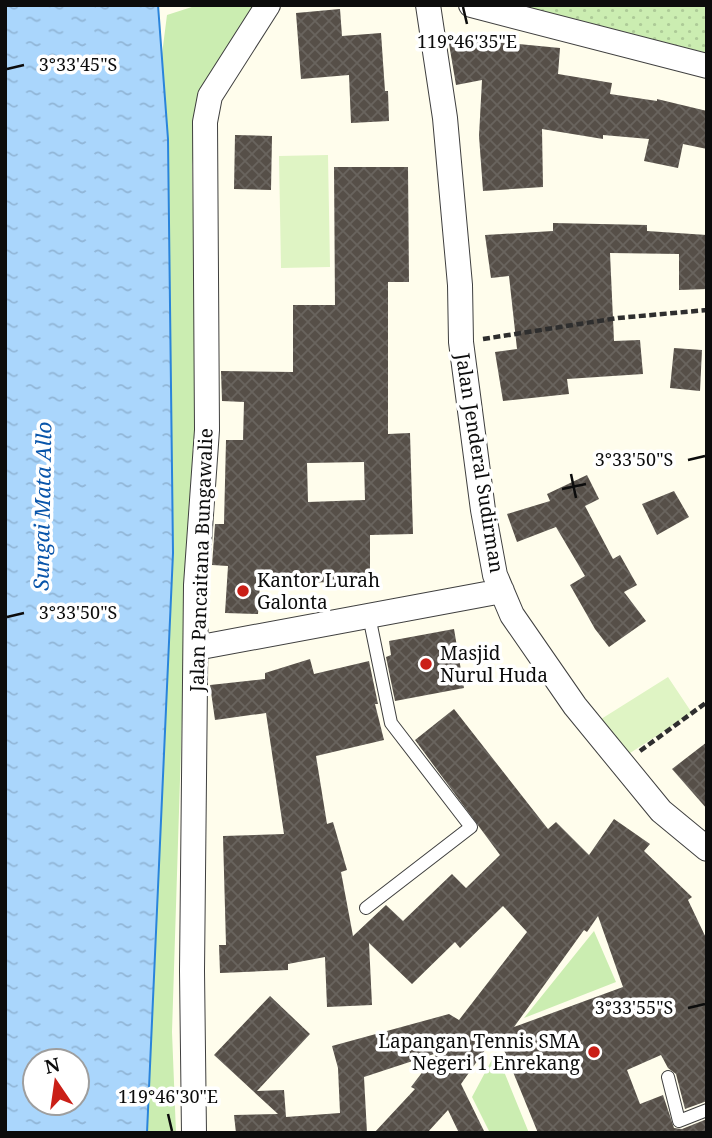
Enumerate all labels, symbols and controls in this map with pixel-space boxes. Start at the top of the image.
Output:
text: 119°46'35"E [417,29,517,53]
text: 3°33'45"S [39,52,117,76]
street label: Jalan Jenderal Sudirman [450,350,510,575]
water label: Sungai Mata Allo [27,421,57,591]
street label: Jalan Pancaitana Bungawalie [183,428,219,693]
text: 3°33'50"S [595,447,673,471]
place label: Kantor Lurah Galonta [257,567,380,615]
marker: Kantor Lurah Galonta [235,583,251,599]
text: 3°33'50"S [39,600,117,624]
place label: Masjid Nurul Huda [440,640,548,688]
marker: Masjid Nurul Huda [418,656,434,672]
text: 3°33'55"S [595,995,673,1019]
place label: Lapangan Tennis SMA Negeri 1 Enrekang [378,1028,581,1076]
marker: Lapangan Tennis SMA Negeri 1 Enrekang [586,1044,602,1060]
north arrow [21,1047,91,1117]
text: N [42,1051,62,1080]
text: 119°46'30"E [118,1084,218,1108]

